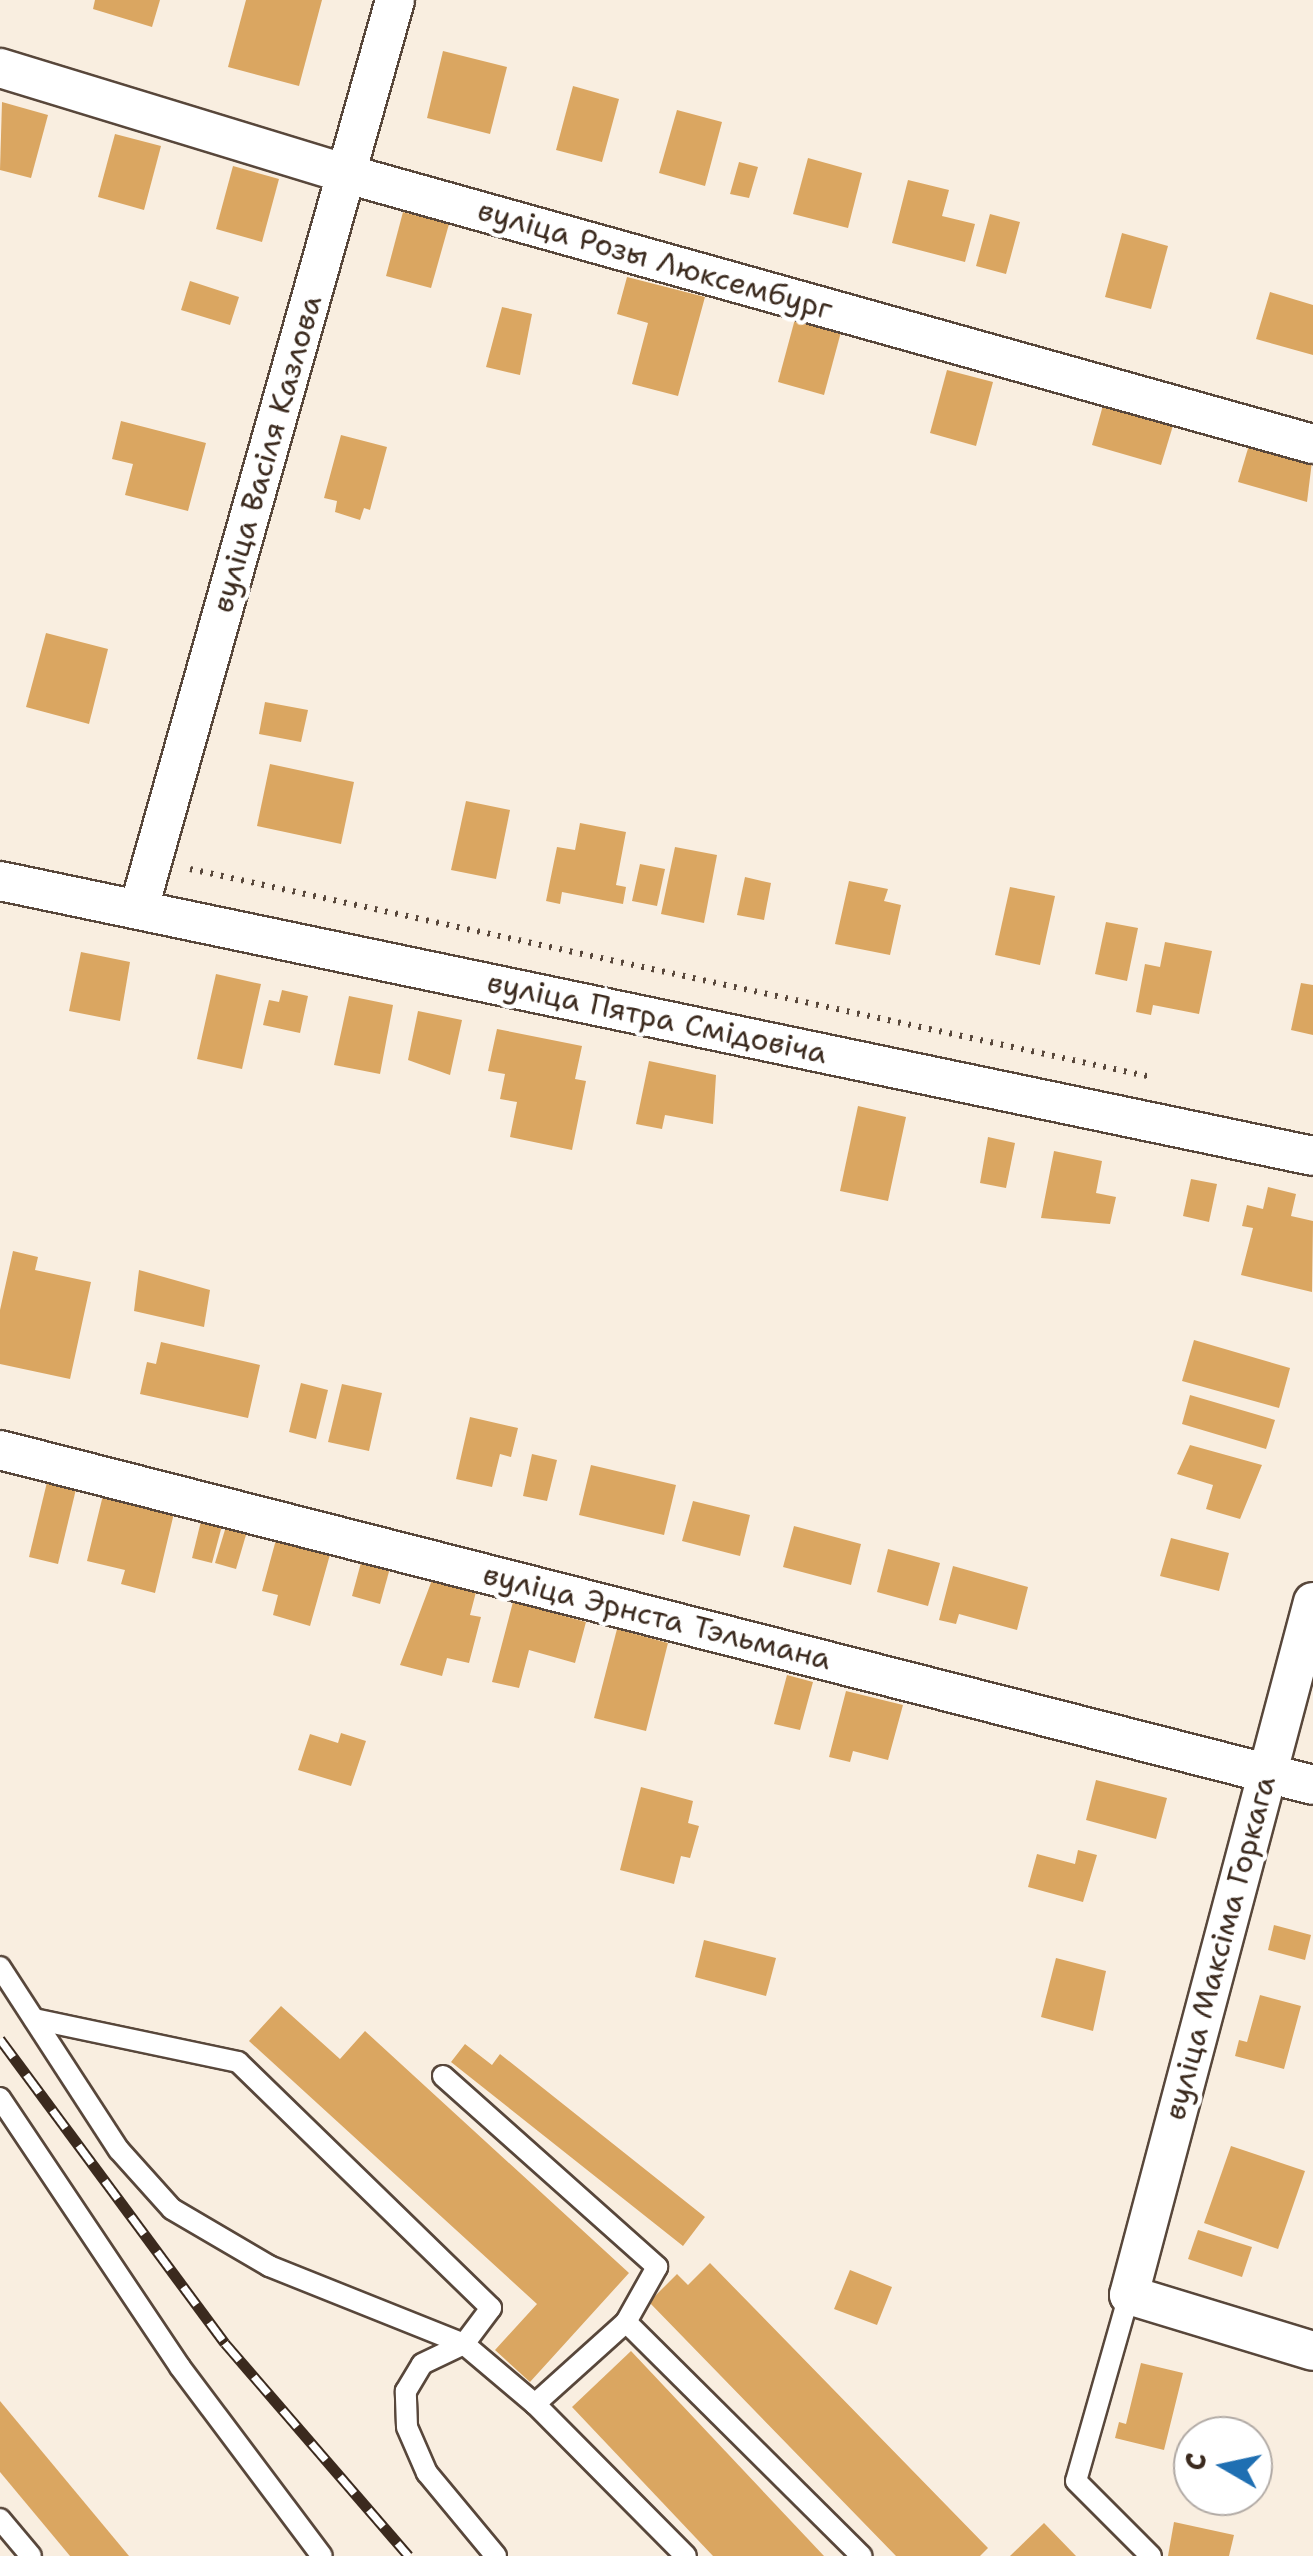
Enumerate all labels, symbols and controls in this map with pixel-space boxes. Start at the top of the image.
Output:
street label: вуліца Розы Люксембург [474,192,836,328]
street label: вуліца Васіля Казлова [204,291,330,617]
street label: вуліца Пятра Смідовіча [484,964,830,1072]
street label: вуліца Эрнста Тэльмана [479,1556,835,1678]
street label: вуліца Максіма Горкага [1157,1772,1283,2124]
north arrow [1173,2416,1273,2516]
text: С [1175,2450,1215,2473]

